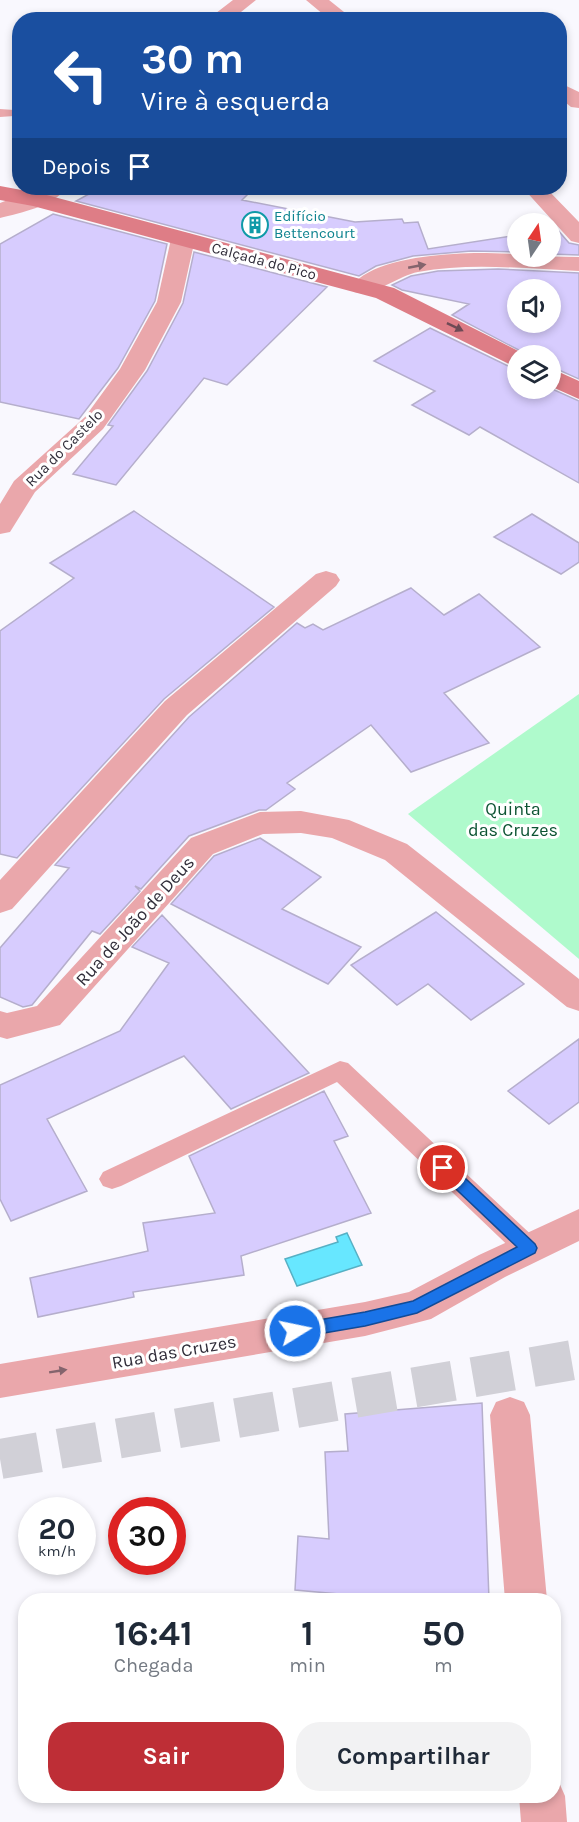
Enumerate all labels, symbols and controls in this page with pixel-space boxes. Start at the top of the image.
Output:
text: 30 m [141,34,244,84]
icon: left [42,36,120,114]
text: Vire à esquerda [141,85,330,117]
icon: arrive [123,150,156,183]
text: Depois [42,154,111,180]
place label: Edifício Bettencourt [274,207,356,242]
building icon: Edifício Bettencourt [240,210,270,240]
north arrow [507,213,561,267]
map controls [507,213,561,399]
street label: Calçada do Pico [210,238,318,284]
one-way arrow [407,260,426,270]
button: sound [507,279,561,333]
one-way arrow [446,322,463,332]
button: layers [507,345,561,399]
street label: Rua do Castelo [22,406,106,490]
park label: Quinta das Cruzes [468,798,558,841]
street label: Rua de João de Deus [71,852,199,990]
pin [417,1142,468,1193]
icon: arrive [426,1151,459,1184]
position arrow [263,1299,327,1363]
street label: Rua das Cruzes [110,1330,238,1374]
one-way arrow [48,1367,67,1376]
speed limit sign: 30 [108,1497,186,1575]
text: 20 [38,1511,76,1547]
text: km/h [38,1542,76,1560]
text: 16:41 [114,1612,193,1654]
text: 1 [301,1612,314,1654]
text: 50 [422,1612,465,1654]
text: Chegada [114,1654,193,1677]
text: min [289,1654,326,1677]
text: m [434,1654,453,1677]
button: Sair [48,1722,284,1791]
button: Compartilhar [296,1722,531,1791]

